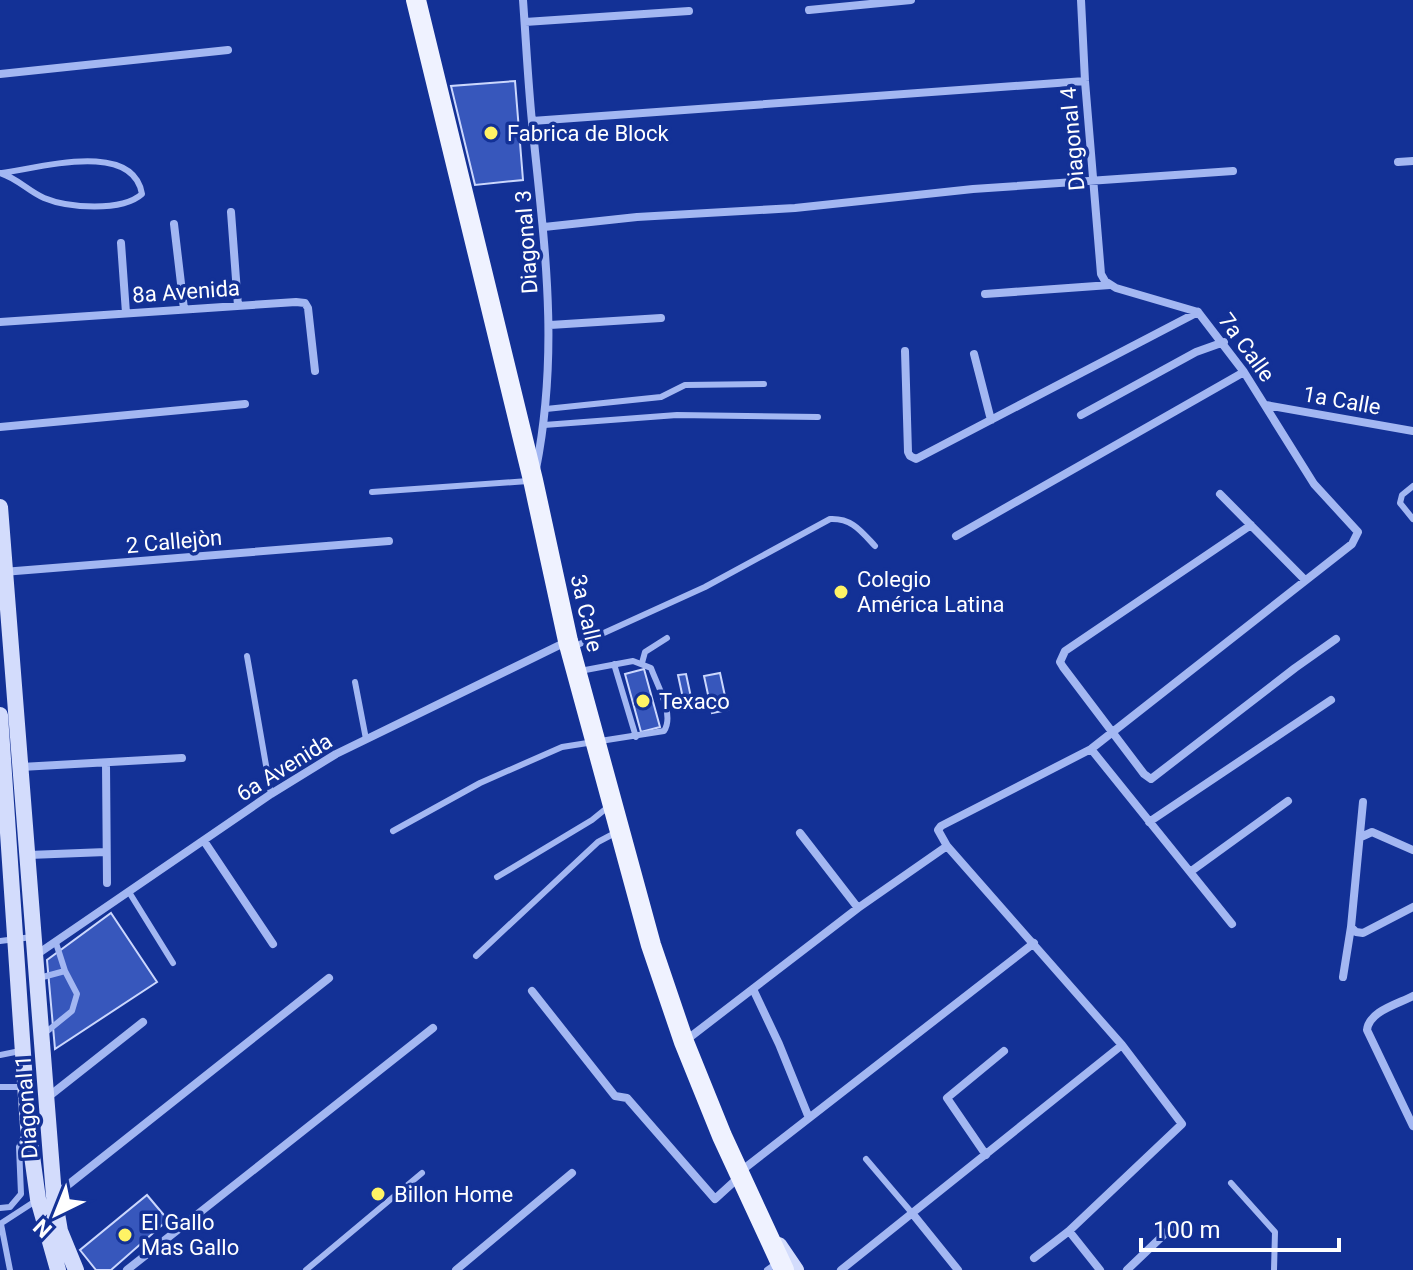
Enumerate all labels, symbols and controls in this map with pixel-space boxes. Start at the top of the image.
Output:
street label: Diagonal 4 [1056,86,1089,192]
place label: Fabrica de Block [507,121,670,146]
marker: Fabrica de Block [482,124,500,142]
street label: Diagonal 3 [510,189,543,295]
street label: 8a Avenida [131,275,241,308]
street label: 7a Calle [1213,308,1280,386]
street label: 1a Calle [1301,381,1383,420]
street label: 2 Callejòn [125,525,223,558]
place label: Colegio América Latina [857,567,1005,617]
street label: 3a Calle [566,572,608,654]
marker: Colegio América Latina [832,583,850,601]
place label: Texaco [659,689,730,714]
marker: Texaco [634,692,652,710]
street label: 6a Avenida [232,728,337,807]
street label: Diagonal 1 [10,1054,43,1160]
north arrow [16,1174,96,1254]
place label: Billon Home [394,1182,513,1207]
marker: Billon Home [369,1185,387,1203]
scale bar [1141,1202,1339,1252]
place label: El Gallo Mas Gallo [141,1210,239,1260]
text: N [28,1214,57,1243]
text: 100 m [1153,1216,1220,1244]
marker: El Gallo Mas Gallo [116,1226,134,1244]

